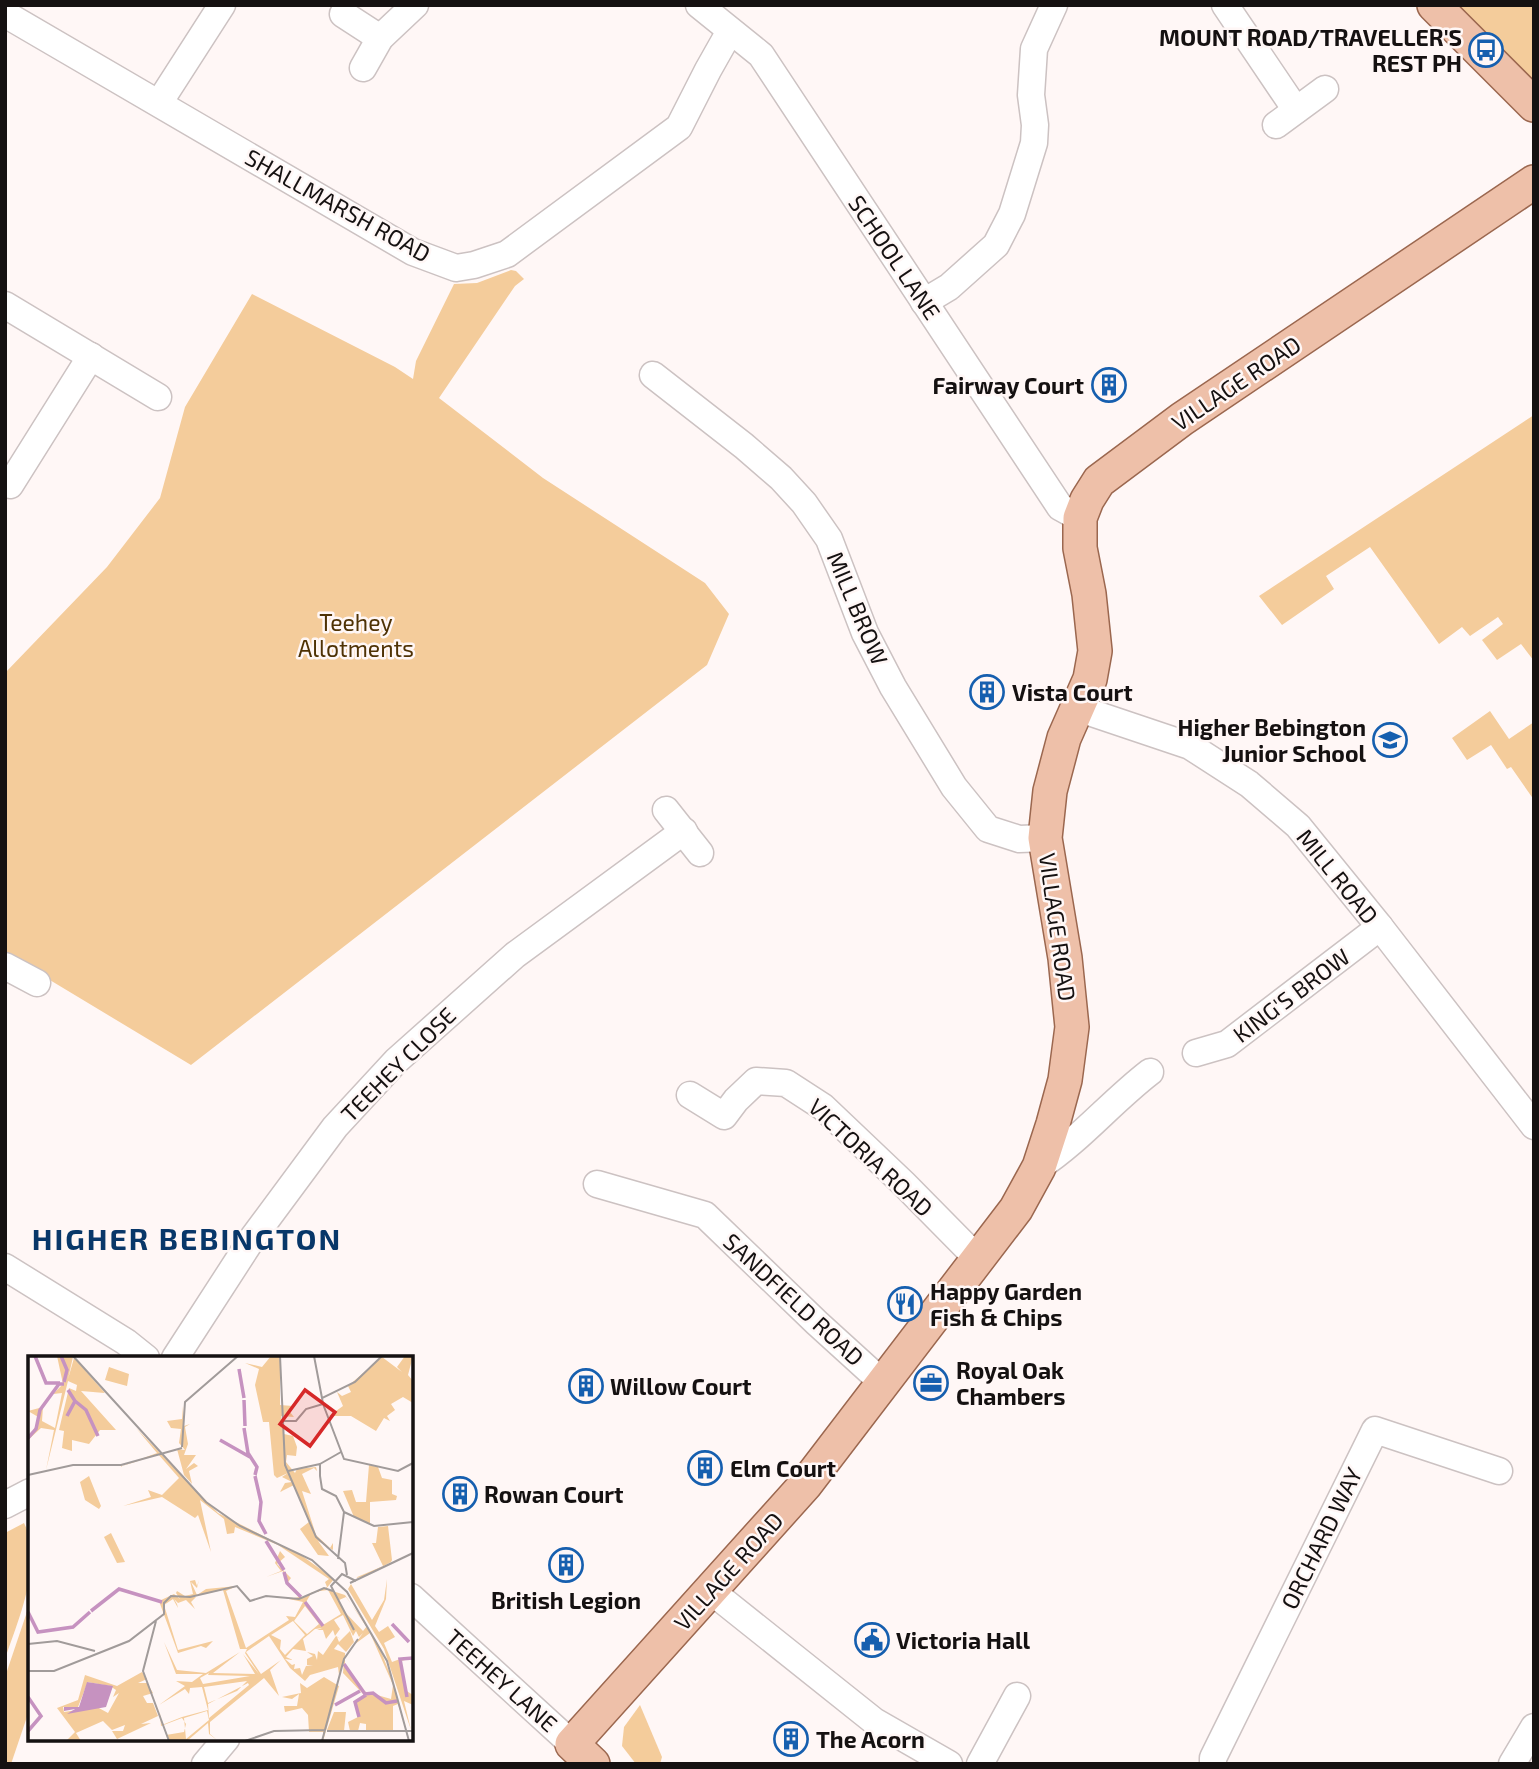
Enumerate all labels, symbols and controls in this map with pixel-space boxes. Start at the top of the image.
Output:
place label: MOUNT ROAD/TRAVELLER'S REST PH [1159,23,1462,77]
bus stop icon: MOUNT ROAD/TRAVELLER'S REST PH [1467,31,1505,69]
street label: SHALLMARSH ROAD [241,142,435,268]
street label: SCHOOL LANE [843,190,947,324]
street label: VILLAGE ROAD [1166,330,1306,436]
building icon: Fairway Court [1090,366,1128,404]
place label: Fairway Court [932,371,1084,399]
street label: MILL BROW [822,547,894,669]
park label: Teehey Allotments [298,608,414,662]
building icon: Vista Court [968,673,1006,711]
place label: Vista Court [1012,678,1133,706]
place label: Higher Bebington Junior School [1178,713,1366,767]
school or university icon: Higher Bebington Junior School [1371,721,1409,759]
street label: MILL ROAD [1291,823,1385,929]
street label: VILLAGE ROAD [1034,851,1082,1003]
street label: KING'S BROW [1227,942,1355,1048]
street label: TEEHEY CLOSE [335,1001,461,1127]
street label: VICTORIA ROAD [803,1092,939,1222]
district label: HIGHER BEBINGTON [32,1220,342,1256]
street label: SANDFIELD ROAD [718,1227,870,1371]
place label: Happy Garden Fish & Chips [930,1277,1082,1331]
restaurant icon: Happy Garden Fish & Chips [886,1285,924,1323]
inset map [28,1356,413,1741]
place label: Royal Oak Chambers [956,1356,1065,1410]
office icon: Royal Oak Chambers [912,1364,950,1402]
building icon: Willow Court [567,1367,605,1405]
place label: Willow Court [610,1372,751,1400]
building icon: Elm Court [686,1449,724,1487]
place label: Elm Court [730,1454,836,1482]
street label: ORCHARD WAY [1275,1463,1367,1613]
building icon: Rowan Court [441,1475,479,1513]
place label: Rowan Court [484,1480,624,1508]
street label: VILLAGE ROAD [668,1506,788,1636]
building icon: British Legion [547,1546,585,1584]
place label: British Legion [491,1586,641,1614]
public building icon: Victoria Hall [853,1621,891,1659]
street label: TEEHEY LANE [441,1623,563,1737]
place label: Victoria Hall [896,1626,1031,1654]
building icon: The Acorn [772,1720,810,1758]
place label: The Acorn [816,1725,925,1753]

